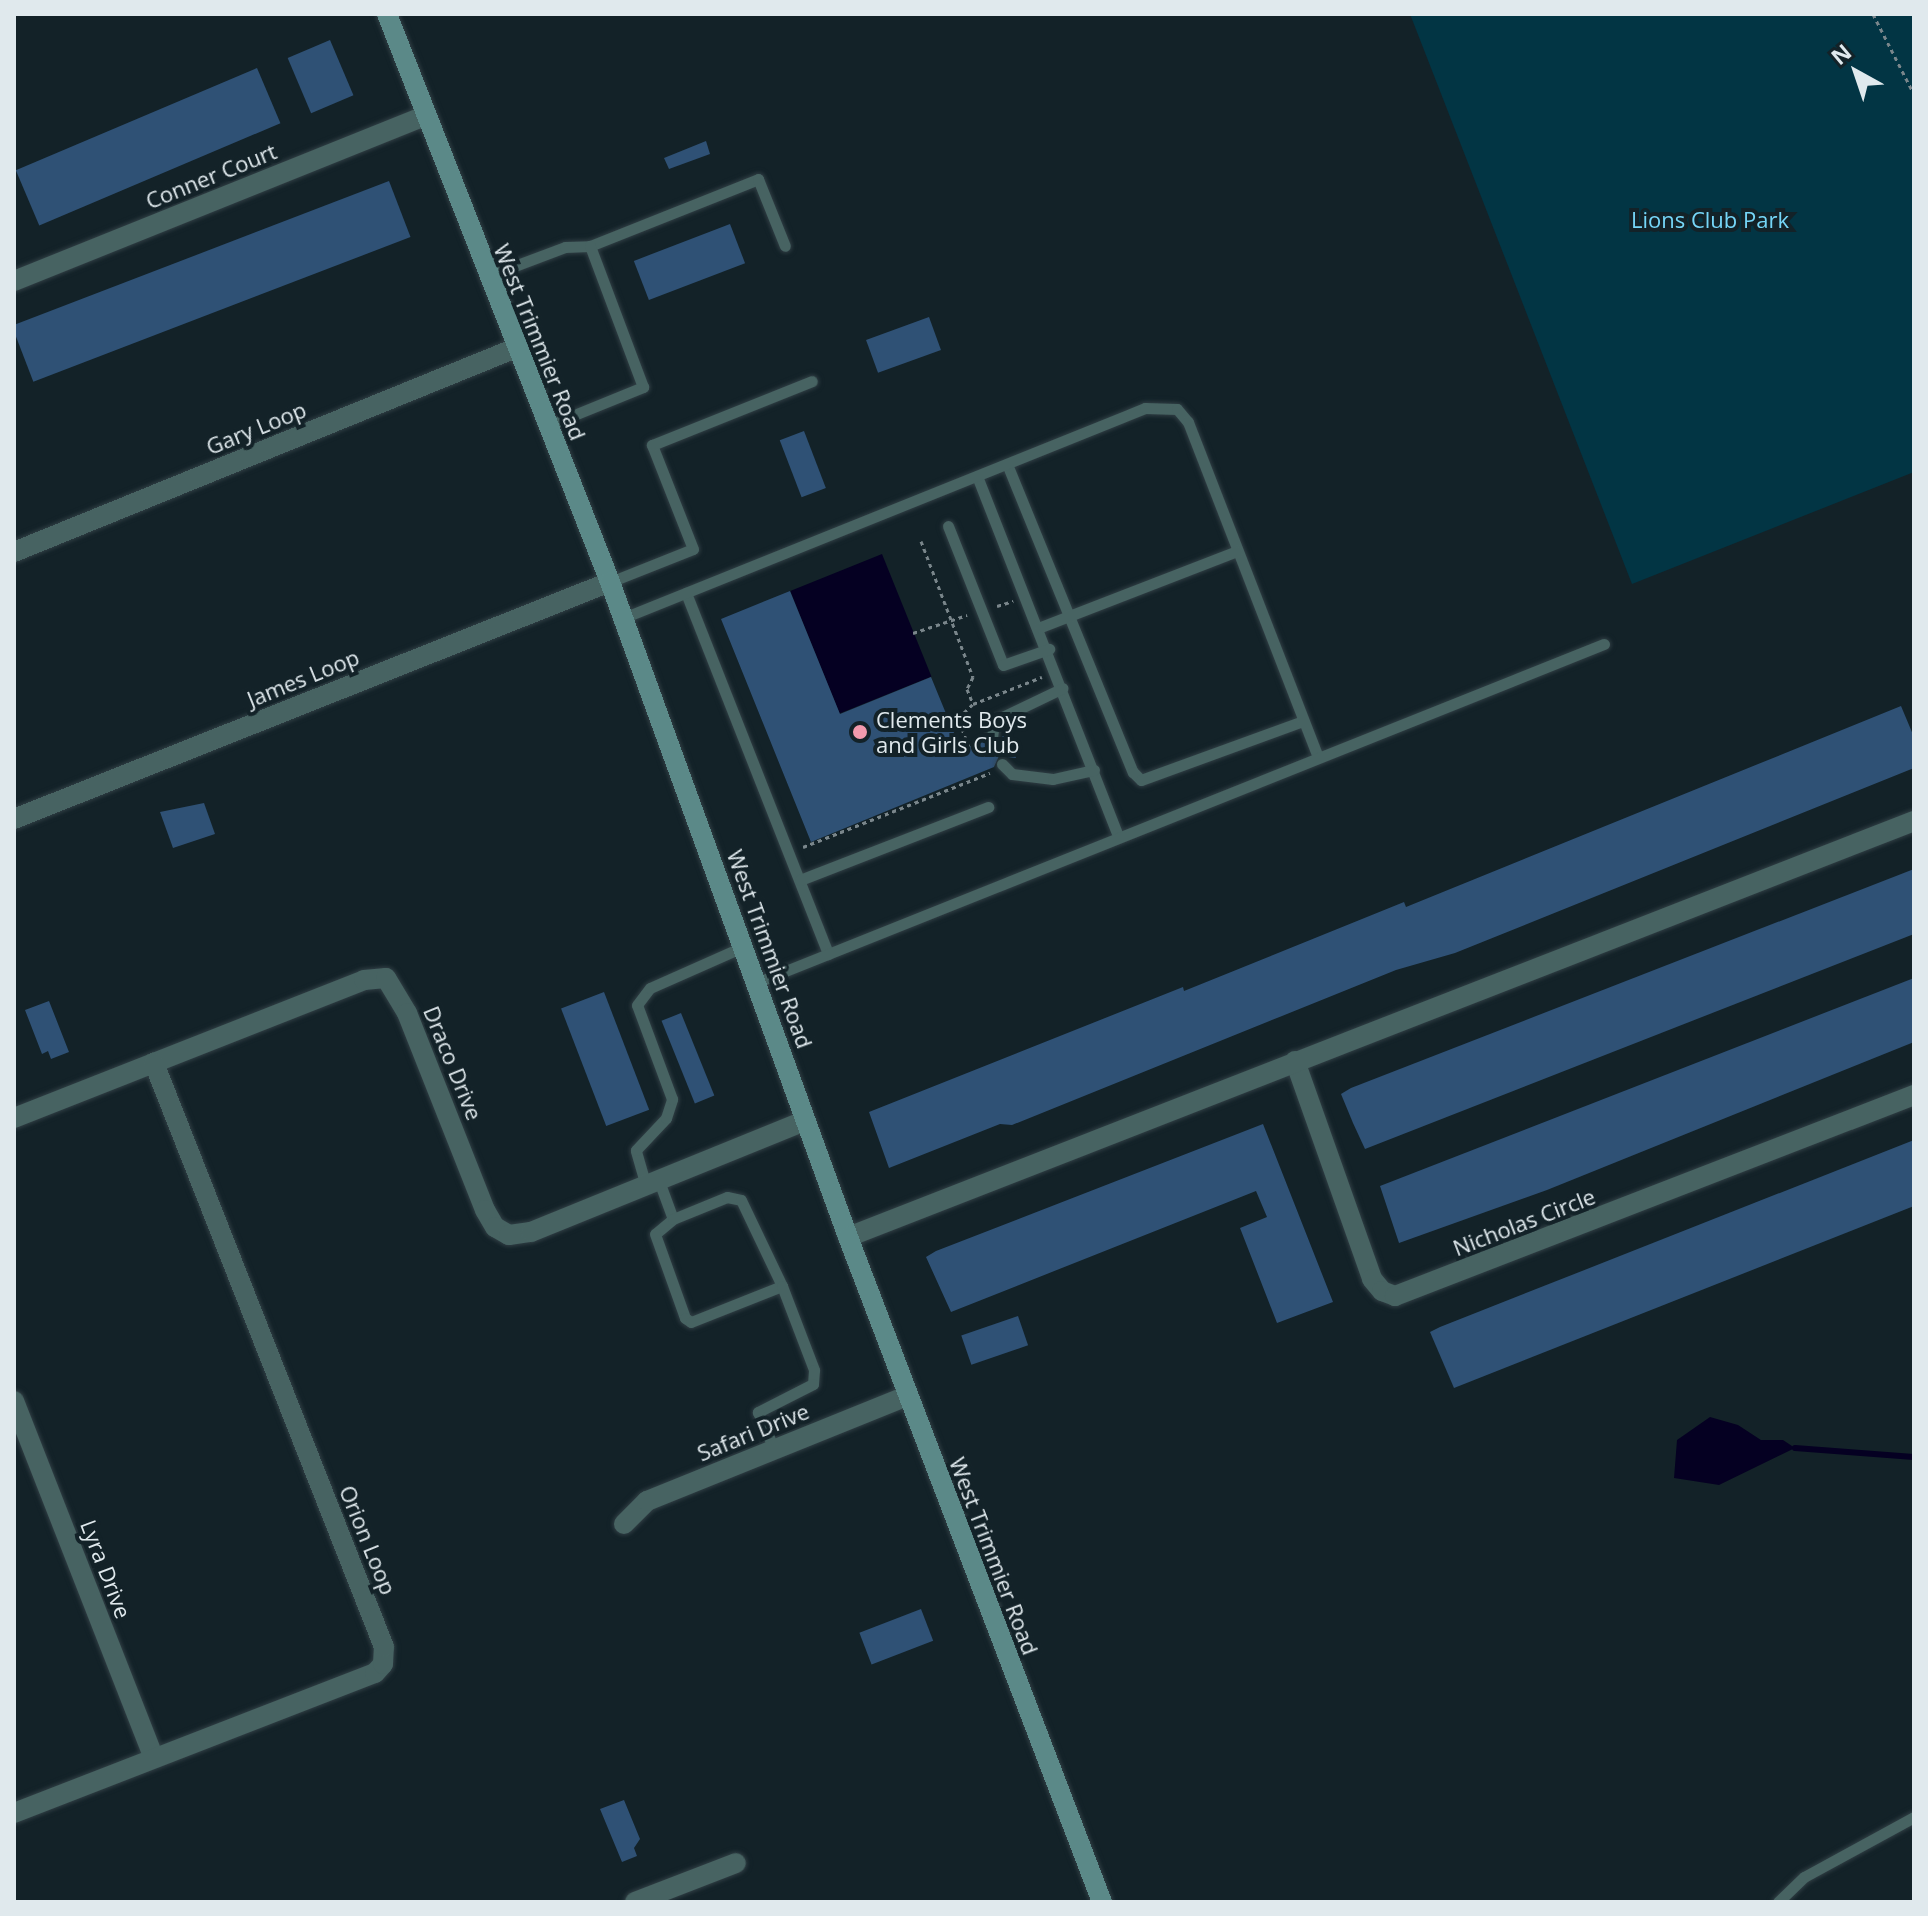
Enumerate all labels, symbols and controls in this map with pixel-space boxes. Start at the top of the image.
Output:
north arrow [1816,32,1896,112]
text: N [1824,36,1857,71]
street label: Conner Court [142,138,280,214]
park label: Lions Club Park [1631,207,1789,233]
street label: West Trimmier Road [489,240,591,444]
street label: Gary Loop [202,396,310,460]
street label: James Loop [243,644,363,712]
place label: Clements Boys and Girls Club [876,706,1027,758]
marker: Clements Boys and Girls Club [851,723,869,741]
street label: West Trimmier Road [722,846,818,1052]
street label: Draco Drive [418,1002,488,1124]
street label: Nicholas Circle [1449,1183,1599,1261]
street label: Safari Drive [693,1398,813,1466]
street label: West Trimmier Road [944,1454,1044,1658]
street label: Orion Loop [334,1482,402,1598]
street label: Lyra Drive [75,1516,137,1622]

